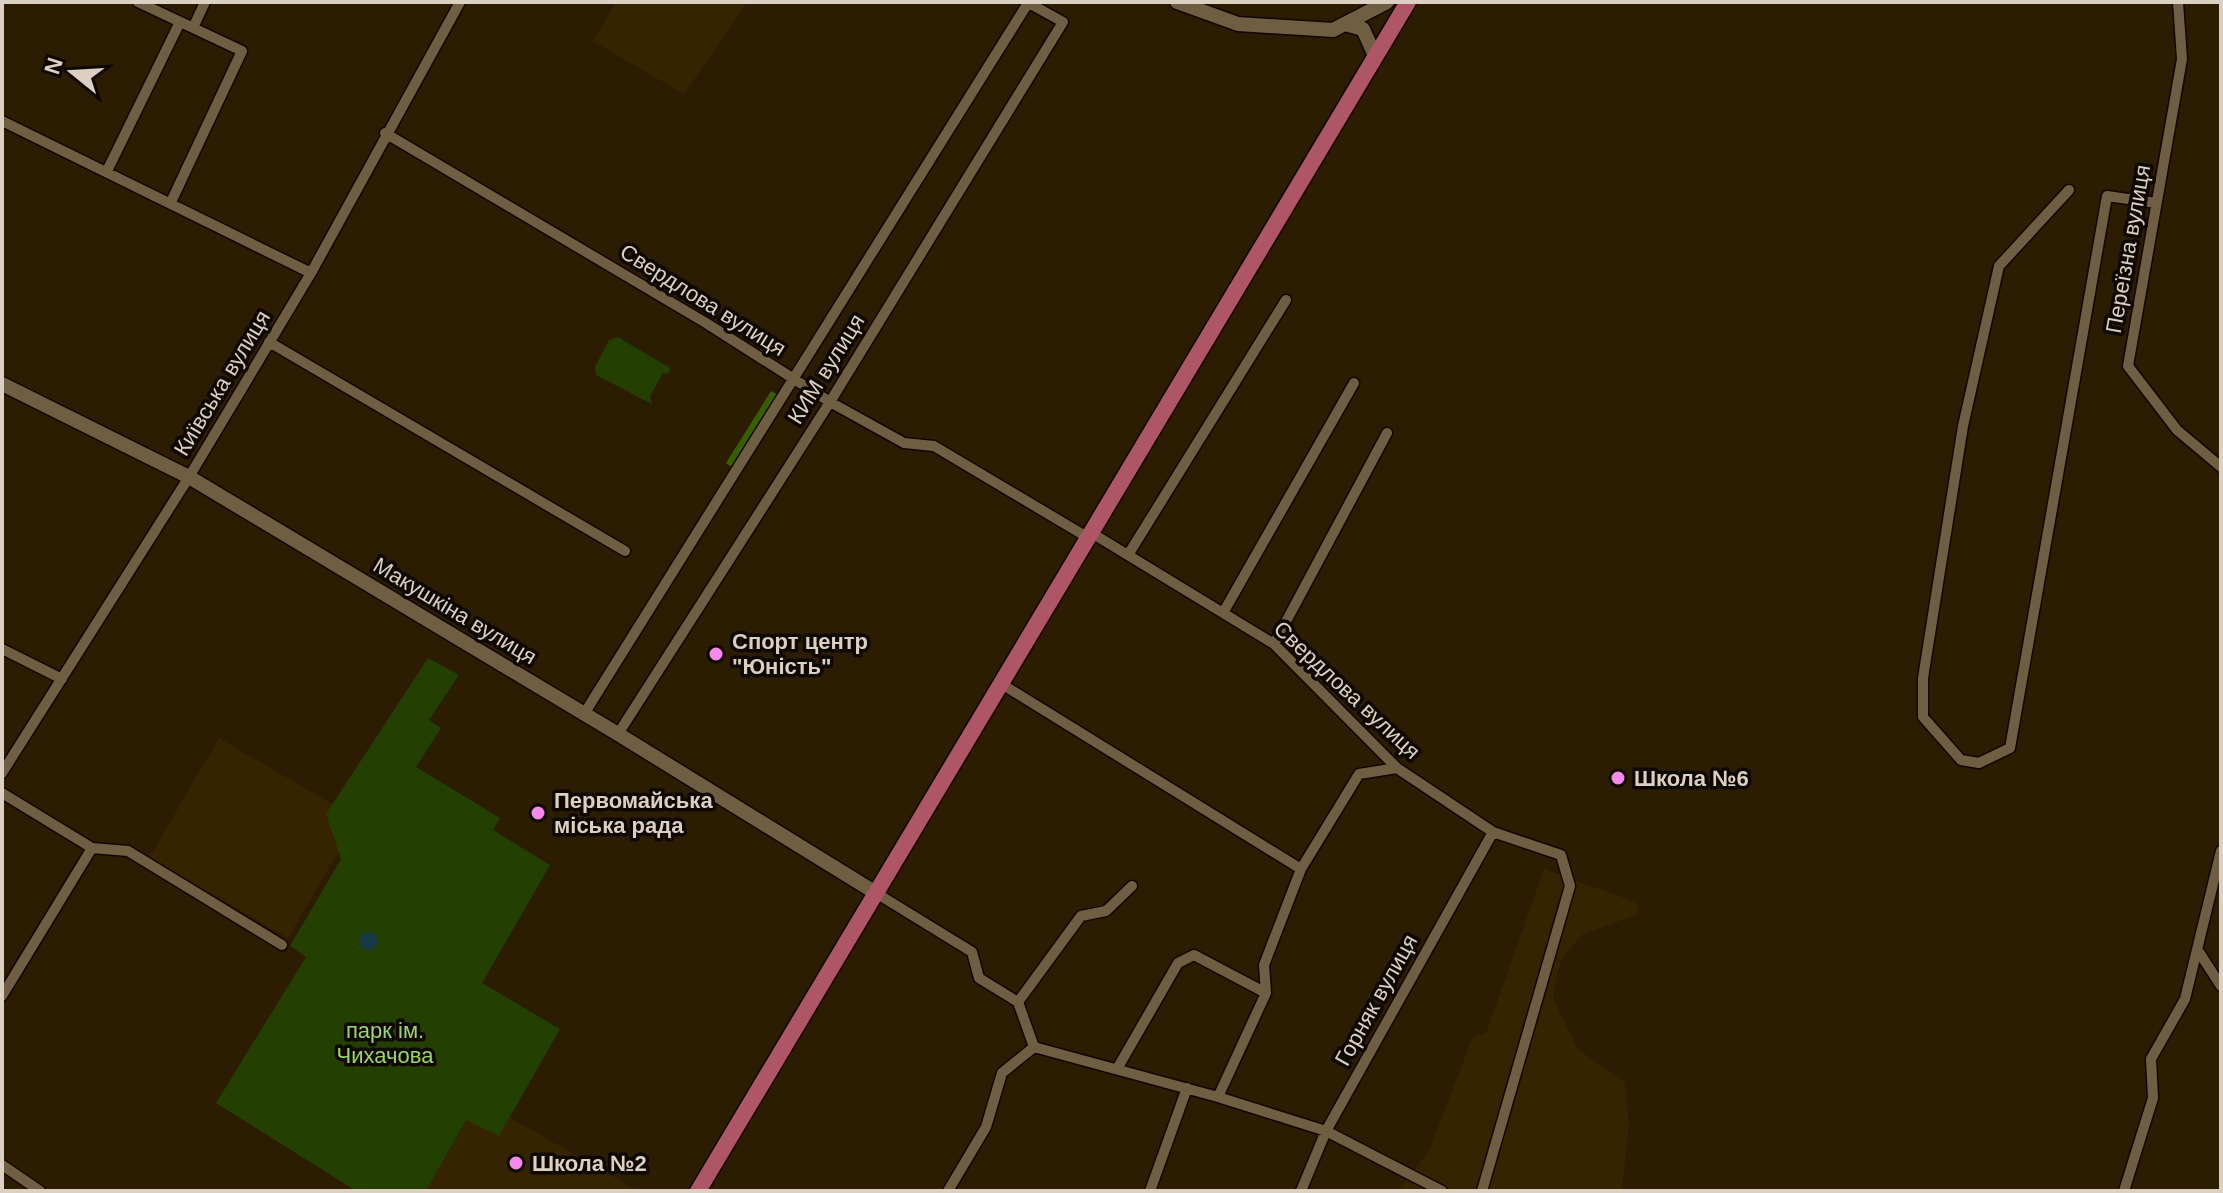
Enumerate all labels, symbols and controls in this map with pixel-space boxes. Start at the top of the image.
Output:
north arrow [32,32,112,112]
text: N [39,55,68,77]
street label: Переїзна вулиця [2101,163,2155,335]
street label: Свердлова вулиця [616,239,790,361]
street label: Київська вулиця [169,306,275,460]
street label: КИМ вулиця [782,310,870,428]
street label: Макушкіна вулиця [369,552,541,670]
street label: Свердлова вулиця [1269,616,1425,764]
place label: Спорт центр "Юність" [732,629,868,679]
marker: Спорт центр "Юність" [707,645,725,663]
place label: Школа №6 [1634,766,1749,791]
marker: Школа №6 [1609,769,1627,787]
place label: Первомайська міська рада [554,788,713,838]
marker: Первомайська міська рада [529,804,547,822]
street label: Горняк вулиця [1330,930,1422,1070]
park label: парк ім. Чихачова [337,1018,434,1068]
place label: Школа №2 [532,1151,647,1176]
marker: Школа №2 [507,1154,525,1172]

